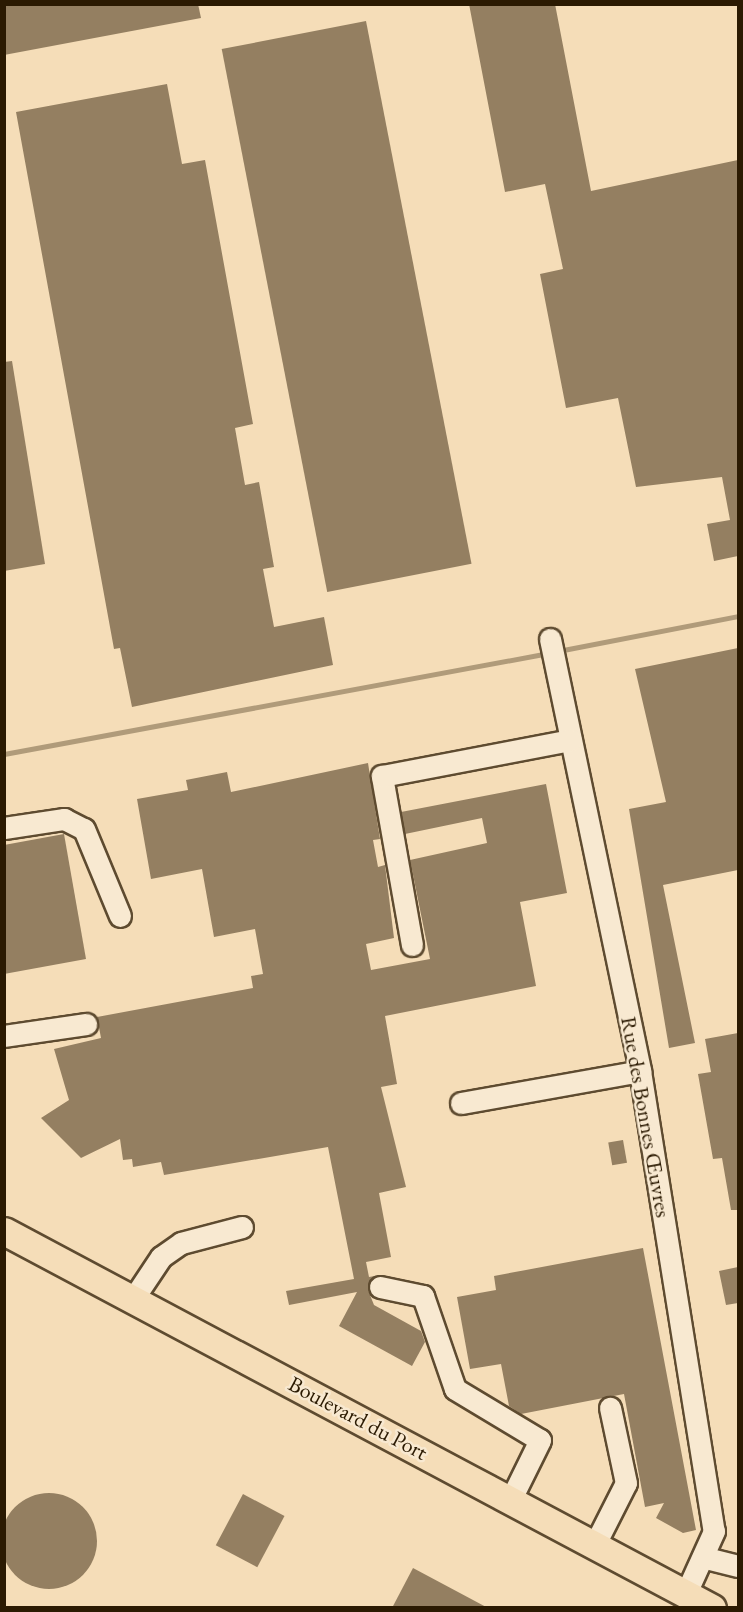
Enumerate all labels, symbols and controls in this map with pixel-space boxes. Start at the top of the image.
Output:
street label: Rue des Bonnes Œuvres [615,1014,677,1220]
street label: Boulevard du Port [284,1370,432,1466]

